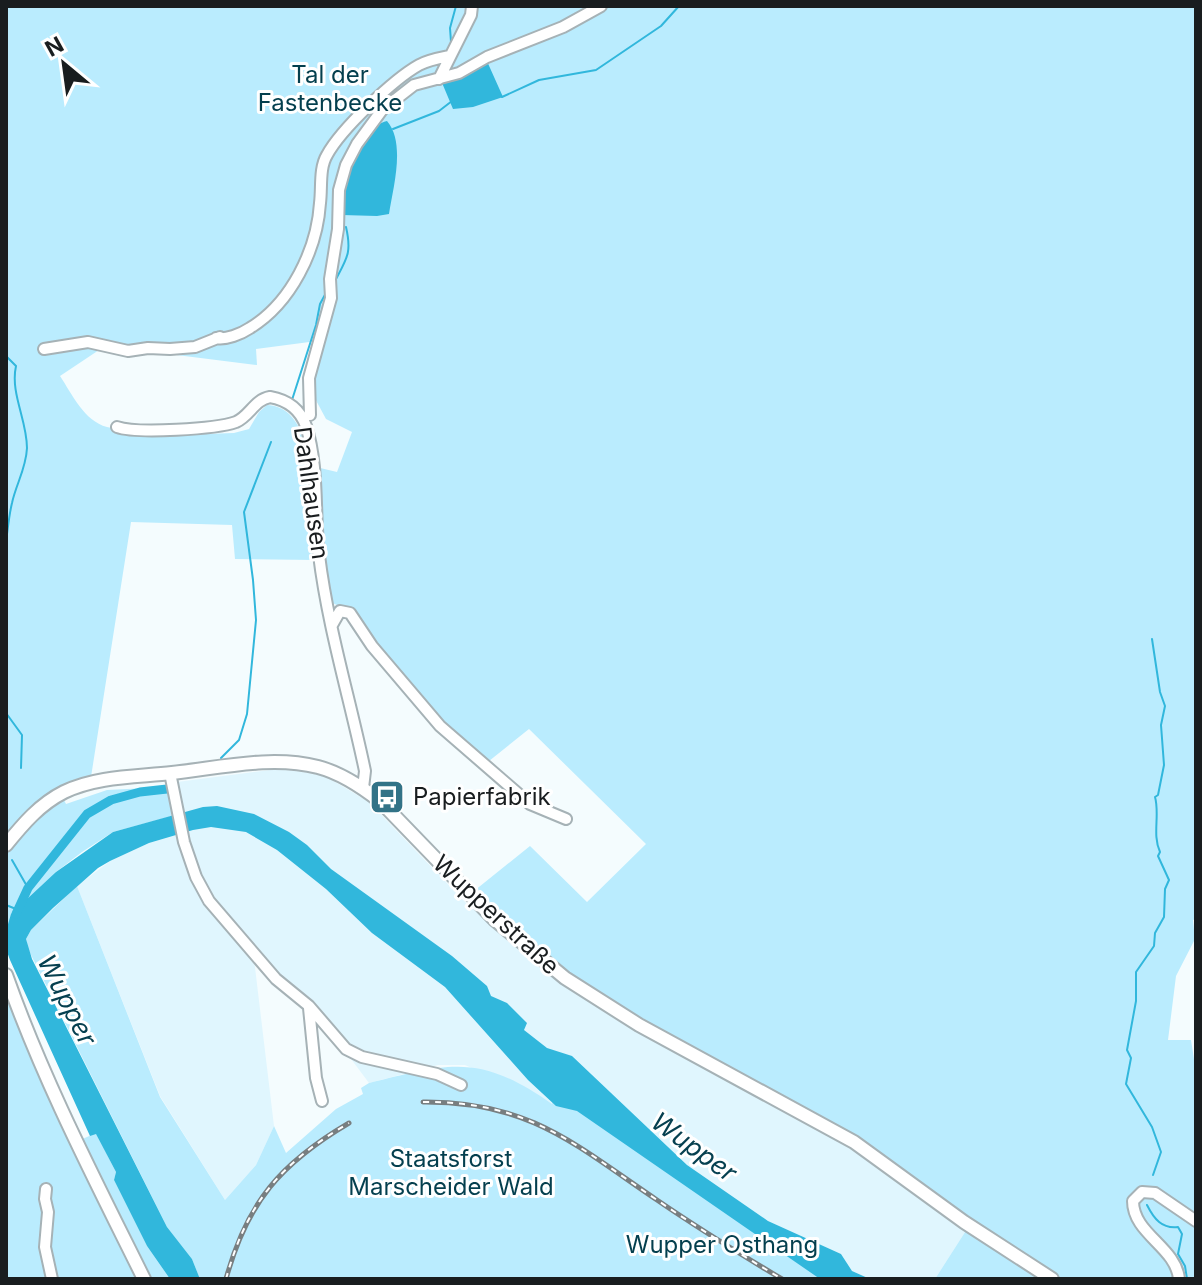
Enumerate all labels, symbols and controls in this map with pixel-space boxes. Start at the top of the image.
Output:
north arrow [24,24,104,104]
text: N [41,31,68,62]
park label: Tal der Fastenbecke [258,60,402,117]
street label: Dahlhausen [288,425,335,561]
bus stop icon: Papierfabrik [368,778,406,816]
place label: Papierfabrik [413,782,551,811]
street label: Wupperstraße [427,849,565,981]
water label: Wupper [31,949,104,1051]
water label: Wupper [646,1105,744,1189]
park label: Staatsforst Marscheider Wald [348,1144,554,1201]
park label: Wupper Osthang [626,1230,818,1259]

